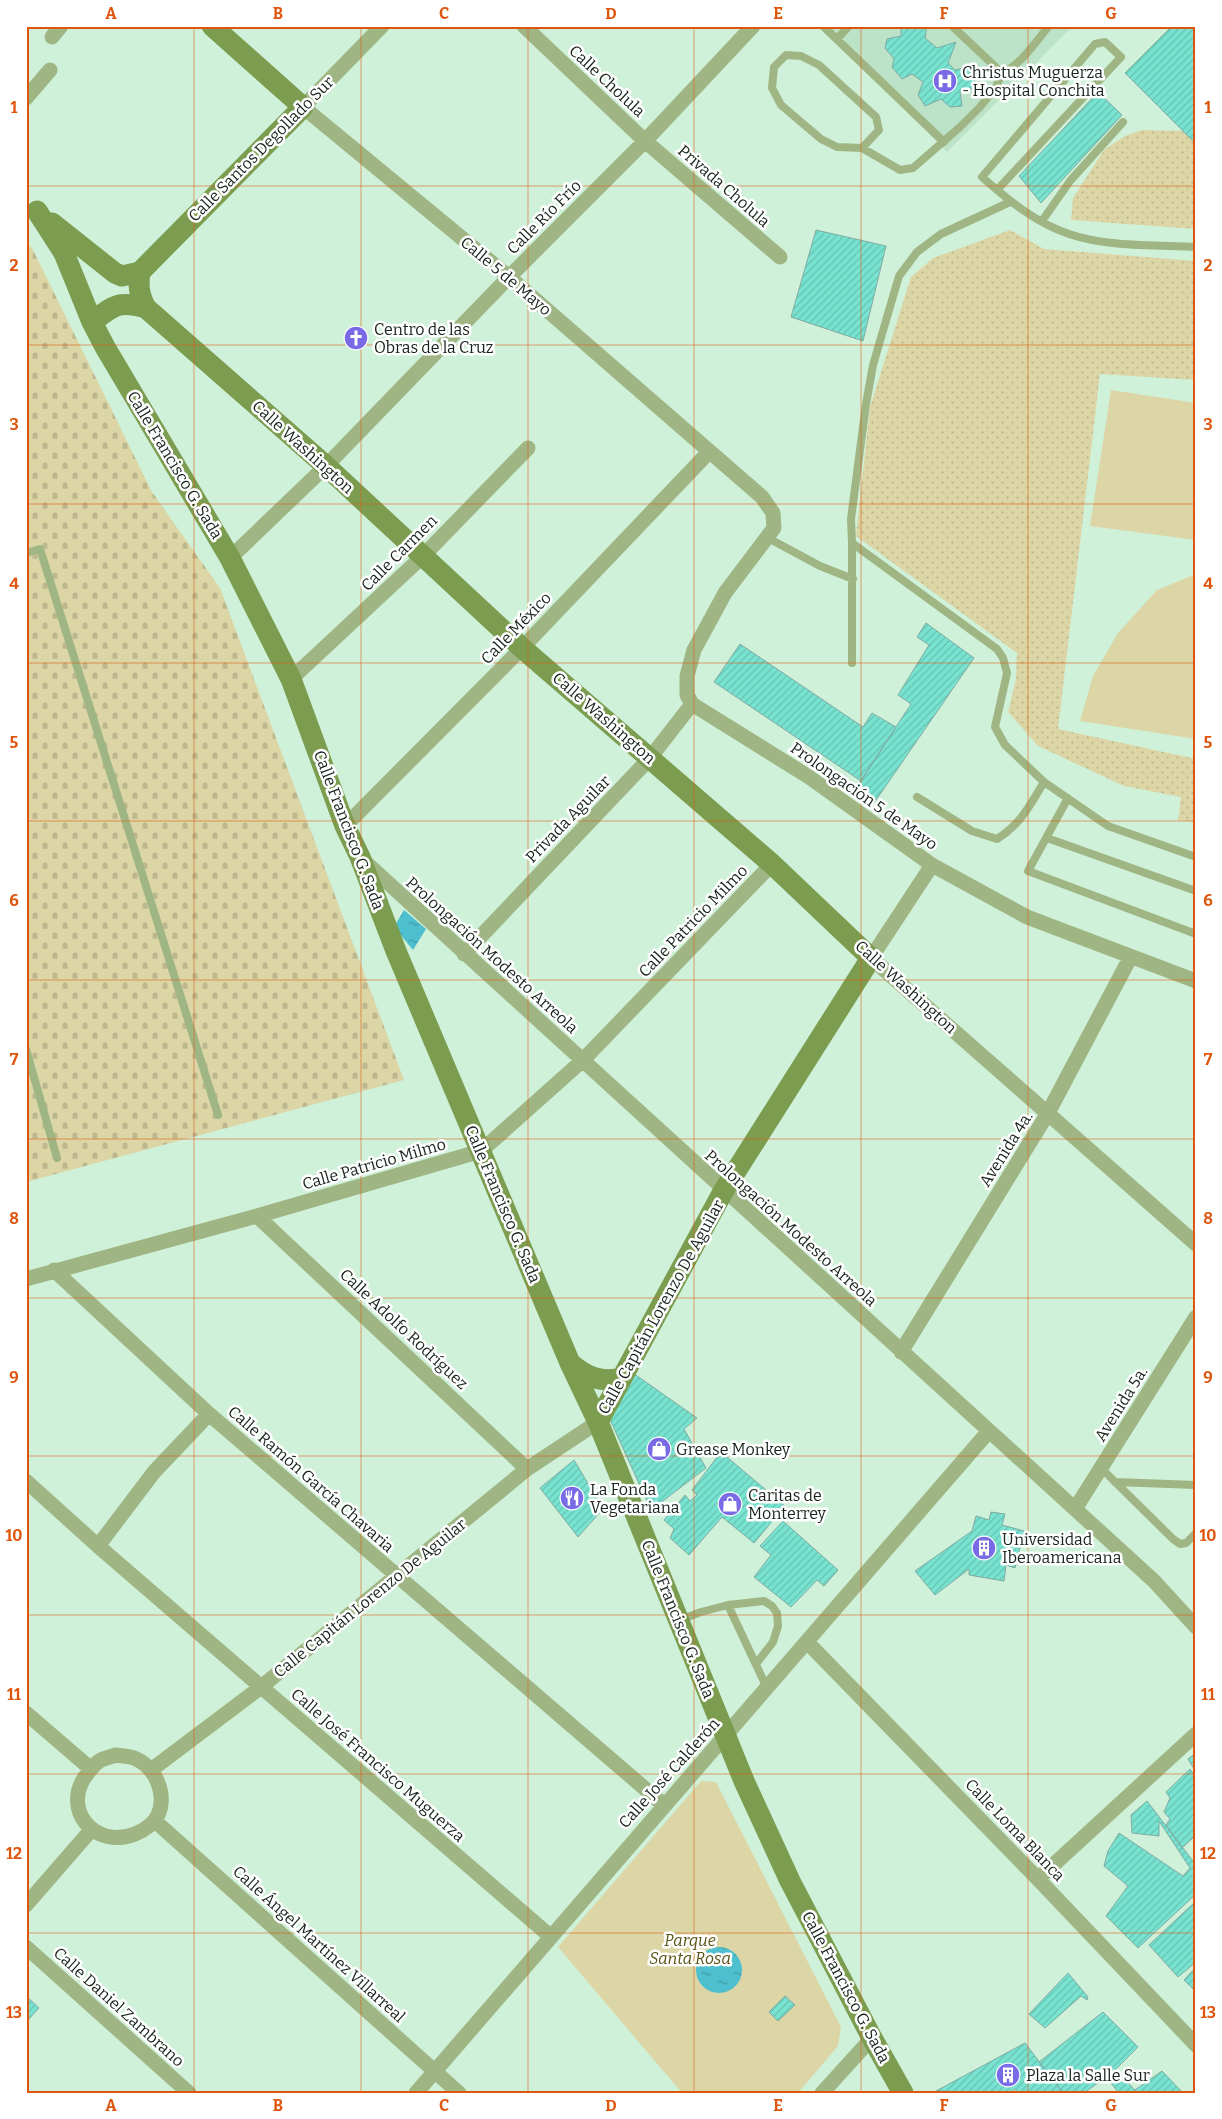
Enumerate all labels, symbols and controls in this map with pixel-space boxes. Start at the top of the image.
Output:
text: A [105,4,117,23]
text: B [273,4,283,23]
text: C [439,4,449,23]
text: D [605,4,617,23]
text: E [773,4,783,23]
text: F [940,4,949,23]
text: G [1105,4,1117,23]
street label: Calle Cholula [565,41,649,121]
place label: Christus Muguerza - Hospital Conchita [962,63,1105,100]
hospital icon: Christus Muguerza - Hospital Conchita [932,68,958,94]
street label: Calle Santos Degollado Sur [184,72,338,226]
text: 1 [11,98,18,117]
text: 1 [1205,98,1212,117]
street label: Privada Cholula [674,141,774,231]
street label: Calle Río Frío [503,176,585,258]
street label: Calle 5 de Mayo [457,233,555,319]
text: 2 [9,256,19,275]
text: 2 [1203,256,1213,275]
place label: Centro de las Obras de la Cruz [374,320,494,357]
church icon: Centro de las Obras de la Cruz [343,325,369,351]
street label: Calle Francisco G. Sada [123,388,227,543]
street label: Calle Washington [248,396,358,498]
text: 3 [9,415,19,434]
text: 3 [1203,415,1213,434]
street label: Calle Carmen [357,511,441,595]
text: 4 [9,574,19,593]
text: 4 [1203,574,1213,593]
street label: Calle México [477,588,555,668]
street label: Calle Washington [549,668,659,768]
text: 5 [10,733,19,752]
text: 5 [1204,733,1213,752]
street label: Prolongación 5 de Mayo [787,738,941,854]
street label: Calle Francisco G. Sada [310,748,388,913]
street label: Privada Aguilar [522,772,614,866]
street label: Calle Patricio Milmo [635,861,751,981]
street label: Prolongación Modesto Arreola [402,873,582,1037]
text: 6 [9,891,19,910]
text: 6 [1203,891,1213,910]
street label: Calle Washington [851,936,961,1038]
text: 7 [10,1050,19,1069]
text: 7 [1204,1050,1213,1069]
street label: Avenida 4a. [975,1108,1037,1190]
street label: Calle Francisco G. Sada [461,1122,545,1286]
street label: Calle Patricio Milmo [300,1134,448,1194]
street label: Prolongación Modesto Arreola [701,1146,881,1310]
street label: Calle Capitán Lorenzo De Aguilar [594,1196,728,1418]
text: 8 [9,1209,19,1228]
text: 8 [1203,1209,1213,1228]
street label: Calle Adolfo Rodríguez [336,1265,472,1393]
street label: Avenida 5a. [1091,1363,1151,1445]
text: 9 [9,1368,19,1387]
text: 9 [1203,1368,1213,1387]
street label: Calle Ramón García Chavaria [224,1402,398,1556]
shop icon: Grease Monkey [646,1436,672,1462]
place label: Grease Monkey [676,1440,791,1459]
place label: La Fonda Vegetariana [590,1480,680,1517]
restaurant icon: La Fonda Vegetariana [559,1485,585,1511]
place label: Caritas de Monterrey [748,1486,827,1523]
shop icon: Caritas de Monterrey [717,1491,743,1517]
street label: Calle Capitán Lorenzo De Aguilar [270,1514,470,1682]
text: 10 [5,1526,23,1545]
text: 10 [1199,1526,1217,1545]
place label: Universidad Iberoamericana [1002,1530,1122,1567]
building icon: Universidad Iberoamericana [971,1535,997,1561]
street label: Calle Francisco G. Sada [637,1537,719,1701]
street label: Calle José Francisco Muguerza [287,1684,469,1846]
text: 11 [7,1685,21,1704]
text: 11 [1201,1685,1215,1704]
street label: Calle José Calderón [615,1714,723,1832]
street label: Calle Loma Blanca [961,1775,1069,1885]
text: 12 [6,1844,22,1863]
text: 12 [1200,1844,1216,1863]
street label: Calle Ángel Martínez Villarreal [229,1861,410,2027]
street label: Calle Francisco G. Sada [798,1908,894,2066]
park label: Parque Santa Rosa [649,1931,731,1968]
street label: Calle Daniel Zambrano [50,1943,188,2071]
text: 13 [6,2003,22,2022]
text: 13 [1200,2003,1216,2022]
building icon: Plaza la Salle Sur [995,2062,1021,2088]
place label: Plaza la Salle Sur [1026,2066,1150,2085]
text: A [105,2096,117,2115]
text: B [273,2096,283,2115]
text: C [439,2096,449,2115]
text: D [605,2096,617,2115]
text: E [773,2096,783,2115]
text: F [940,2096,949,2115]
text: G [1105,2096,1117,2115]

